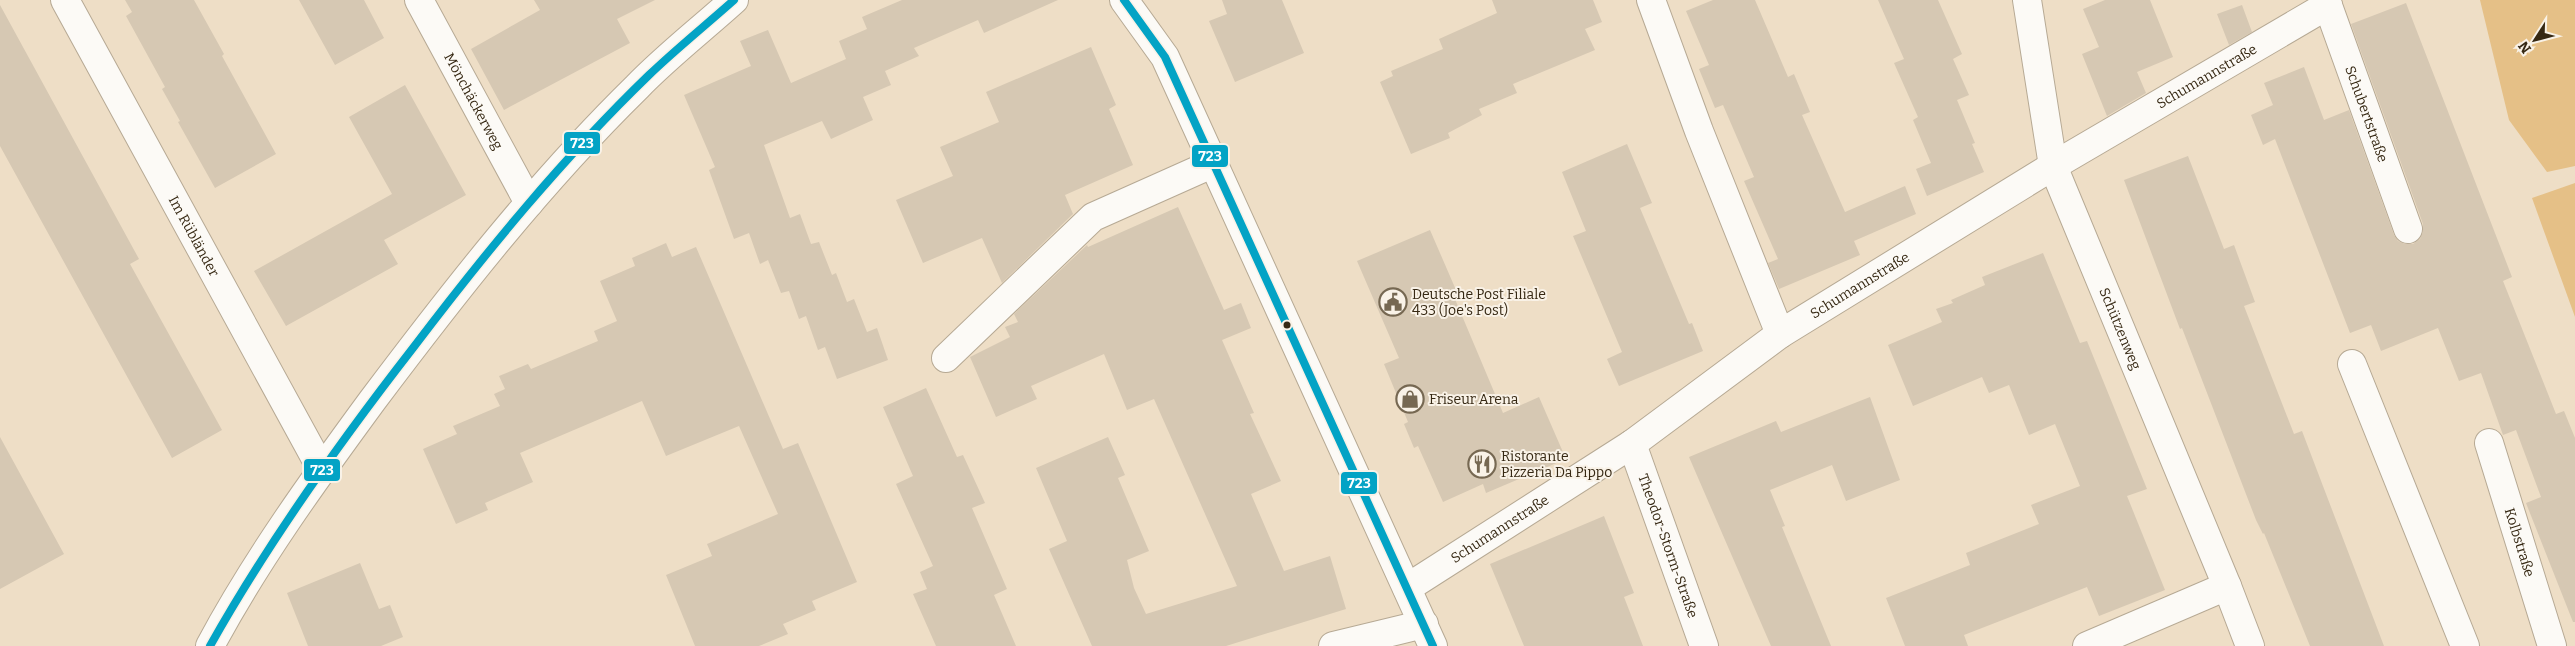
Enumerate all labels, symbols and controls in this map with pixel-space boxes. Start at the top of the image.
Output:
north arrow [2510,15,2560,65]
text: N [2515,38,2535,57]
street label: Schumannstraße [2153,40,2260,112]
street label: Mönchäckerweg [441,50,507,152]
street label: Schubertstraße [2342,63,2392,164]
line badge: 723 [563,131,601,155]
text: 723 [570,135,594,152]
line badge: 723 [1191,144,1229,168]
text: 723 [1198,148,1222,165]
street label: Im Rübländer [165,193,223,279]
street label: Schumannstraße [1807,248,1912,322]
street label: Schützenweg [2096,285,2145,372]
place label: Deutsche Post Filiale 433 (Joe's Post) [1412,286,1546,319]
public building icon: Deutsche Post Filiale 433 (Joe's Post) [1378,287,1408,317]
unlabelled marker [1282,320,1292,330]
shop icon: Friseur Arena [1395,384,1425,414]
place label: Friseur Arena [1429,391,1519,408]
place label: Ristorante Pizzeria Da Pippo [1501,448,1612,481]
restaurant icon: Ristorante Pizzeria Da Pippo [1467,449,1497,479]
line badge: 723 [303,458,341,482]
text: 723 [310,462,334,479]
line badge: 723 [1340,471,1378,495]
street label: Theodor-Storm-Straße [1635,471,1702,620]
text: 723 [1347,475,1371,492]
street label: Schumannstraße [1447,491,1552,566]
street label: Kolbstraße [2501,506,2539,579]

